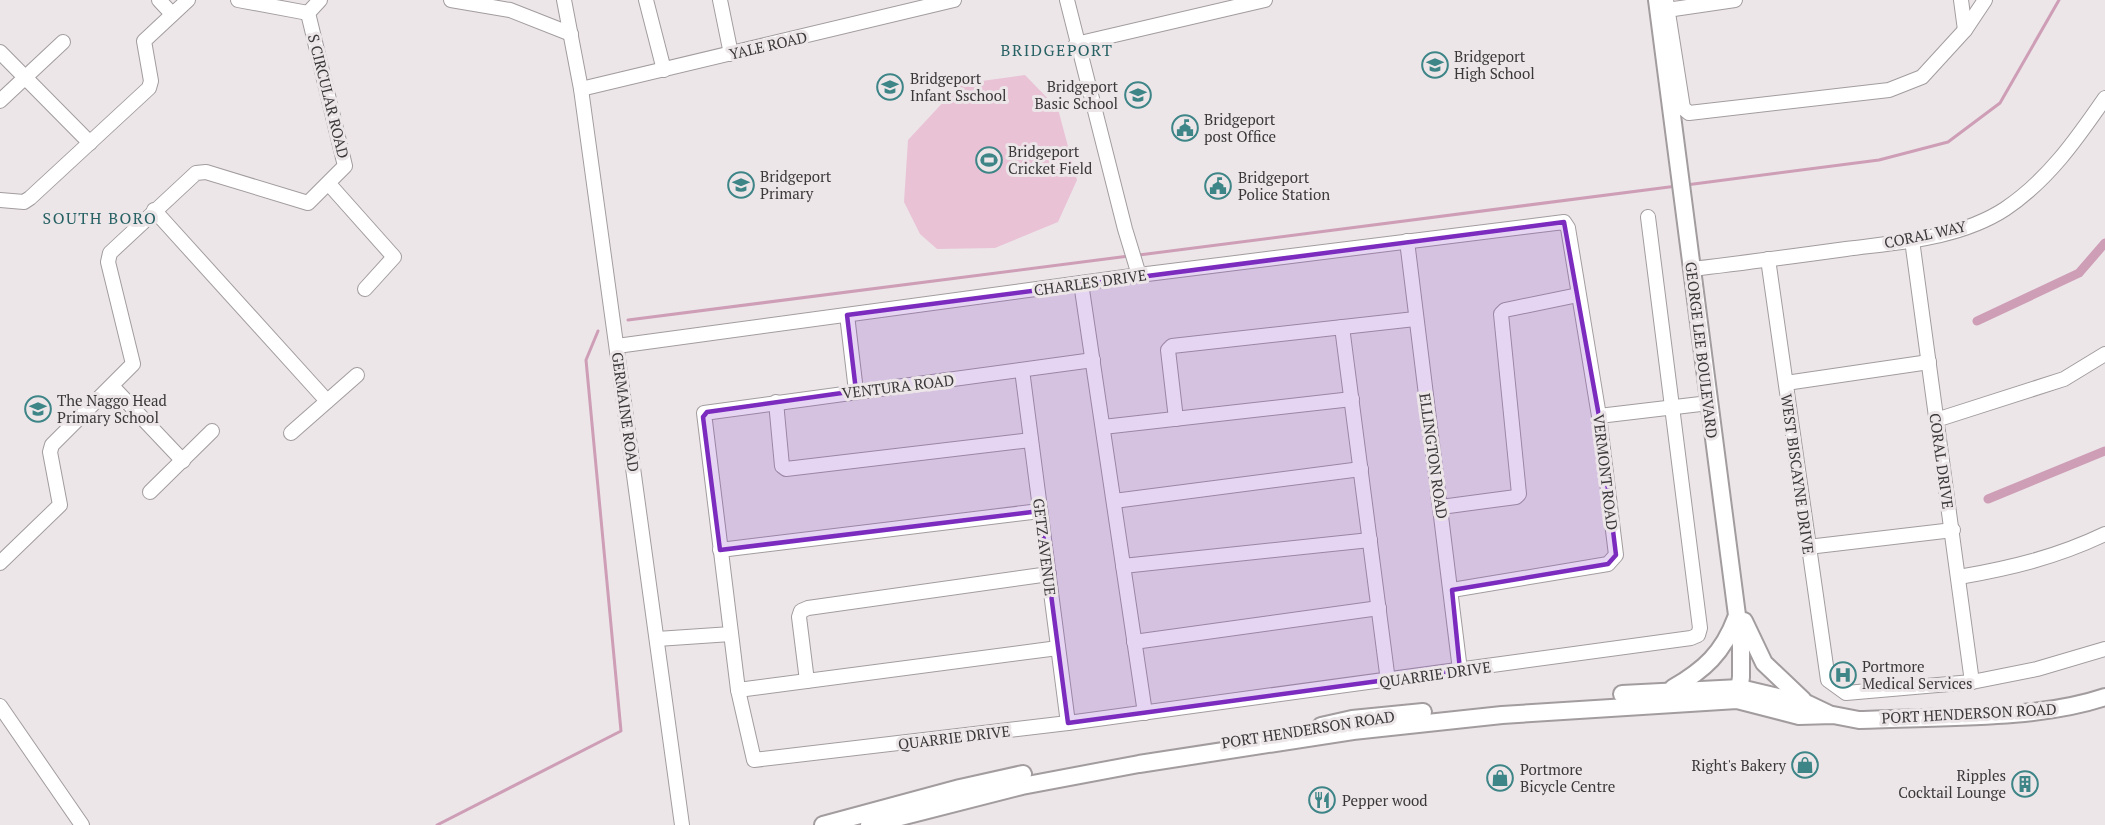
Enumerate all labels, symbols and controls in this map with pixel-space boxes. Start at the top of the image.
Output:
street label: YALE ROAD [727,26,809,64]
street label: S CIRCULAR ROAD [304,32,354,160]
district label: BRIDGEPORT [1001,39,1113,61]
place label: Bridgeport High School [1454,46,1535,83]
school or university icon: Bridgeport High School [1420,50,1450,80]
place label: Bridgeport Infant Sschool [910,68,1006,105]
school or university icon: Bridgeport Infant Sschool [875,72,905,102]
place label: Bridgeport Basic School [1035,76,1118,113]
school or university icon: Bridgeport Basic School [1123,80,1153,110]
place label: Bridgeport post Office [1204,109,1276,146]
public building icon: Bridgeport post Office [1170,113,1200,143]
place label: Bridgeport Cricket Field [1008,141,1092,178]
sports icon: Bridgeport Cricket Field [974,145,1004,175]
place label: Bridgeport Primary [760,166,832,203]
place label: Bridgeport Police Station [1238,167,1330,204]
school or university icon: Bridgeport Primary [726,170,756,200]
public building icon: Bridgeport Police Station [1203,171,1233,201]
district label: SOUTH BORO [43,207,157,229]
street label: CORAL WAY [1882,215,1968,252]
street label: GEORGE LEE BOULEVARD [1681,261,1723,439]
street label: CHARLES DRIVE [1032,264,1148,300]
street label: GERMAINE ROAD [608,351,644,473]
street label: VENTURA ROAD [841,369,955,403]
place label: The Naggo Head Primary School [57,390,167,427]
street label: ELLINGTON ROAD [1415,392,1453,520]
street label: WEST BISCAYNE DRIVE [1777,392,1819,556]
school or university icon: The Naggo Head Primary School [23,394,53,424]
street label: CORAL DRIVE [1925,412,1959,510]
street label: VERMONT ROAD [1589,413,1623,531]
street label: GETZ AVENUE [1029,497,1061,597]
street label: QUARRIE DRIVE [1378,656,1492,692]
place label: Portmore Medical Services [1862,656,1973,693]
hospital icon: Portmore Medical Services [1828,660,1858,690]
street label: PORT HENDERSON ROAD [1881,698,2057,728]
street label: PORT HENDERSON ROAD [1220,705,1396,753]
street label: QUARRIE DRIVE [897,720,1011,754]
shop icon: Right's Bakery [1790,750,1820,780]
place label: Right's Bakery [1691,755,1786,775]
place label: Portmore Bicycle Centre [1520,759,1615,796]
shop icon: Portmore Bicycle Centre [1485,763,1515,793]
place label: Ripples Cocktail Lounge [1898,765,2006,802]
building icon: Ripples Cocktail Lounge [2010,769,2040,799]
restaurant icon: Pepper wood [1307,785,1337,815]
place label: Pepper wood [1342,790,1428,810]

